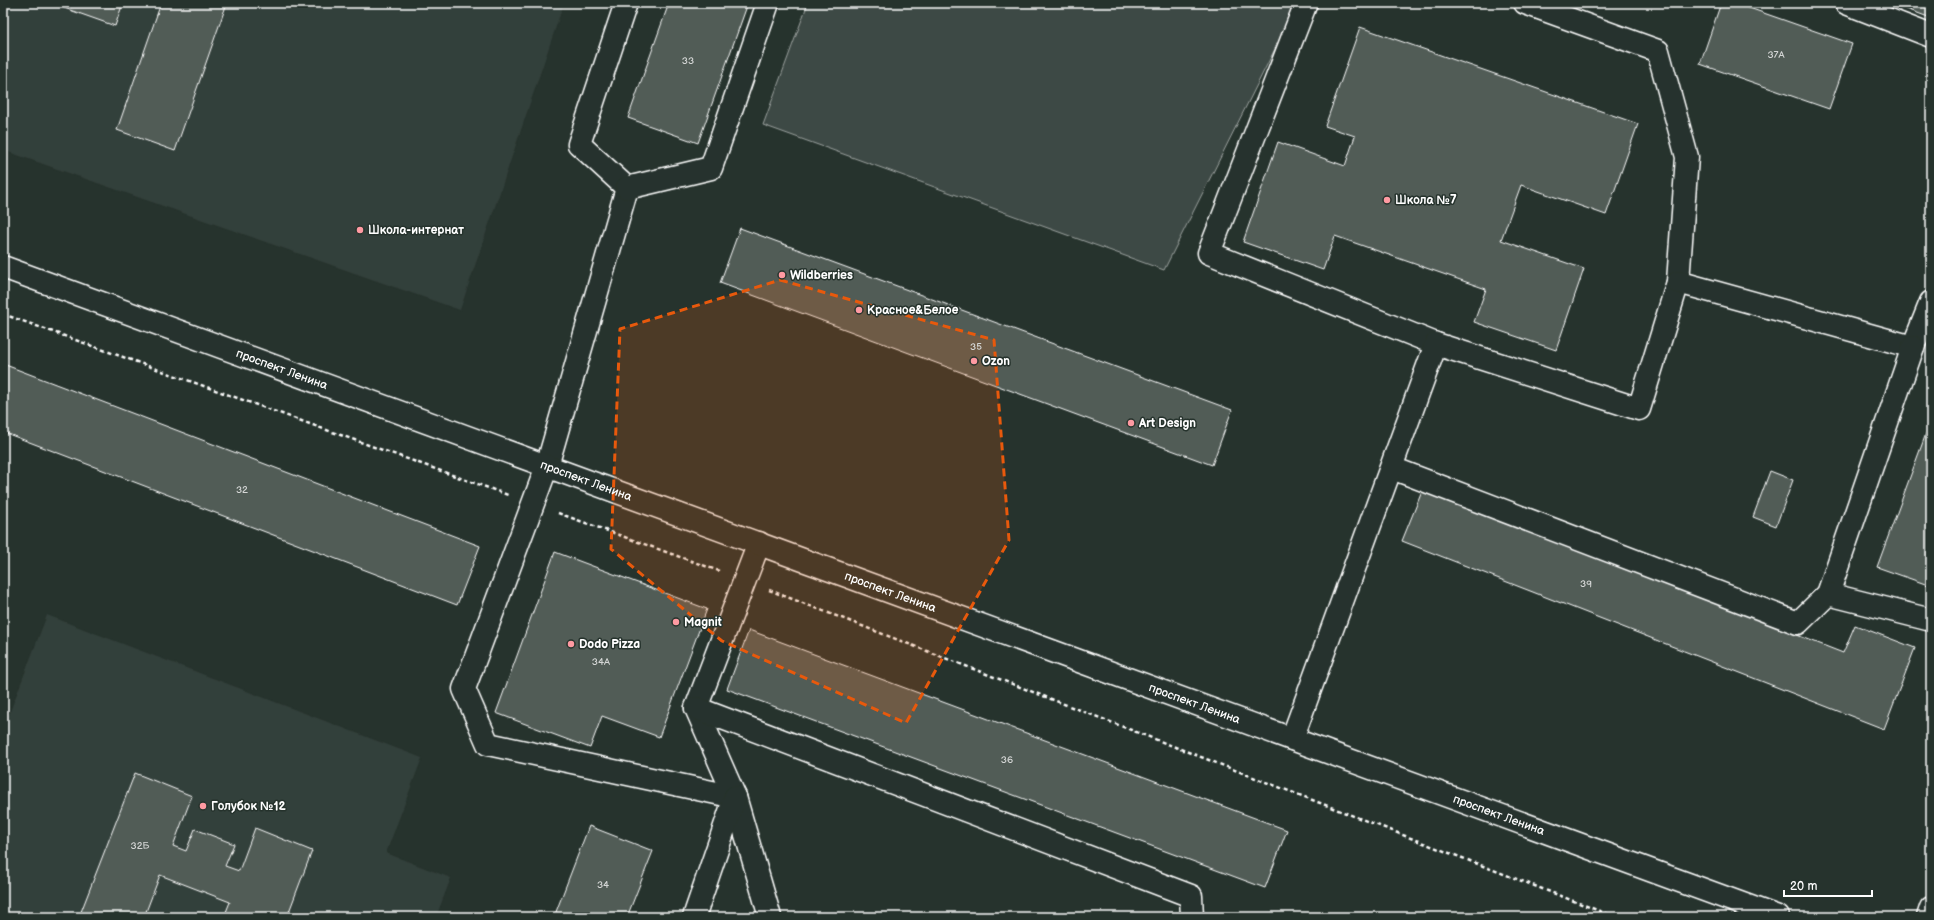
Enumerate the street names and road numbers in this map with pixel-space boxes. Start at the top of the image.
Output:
street label: проспект Ленина [234,346,330,393]
street label: проспект Ленина [538,457,634,505]
street label: проспект Ленина [842,569,938,616]
street label: проспект Ленина [1147,680,1242,727]
street label: проспект Ленина [1451,792,1547,839]

